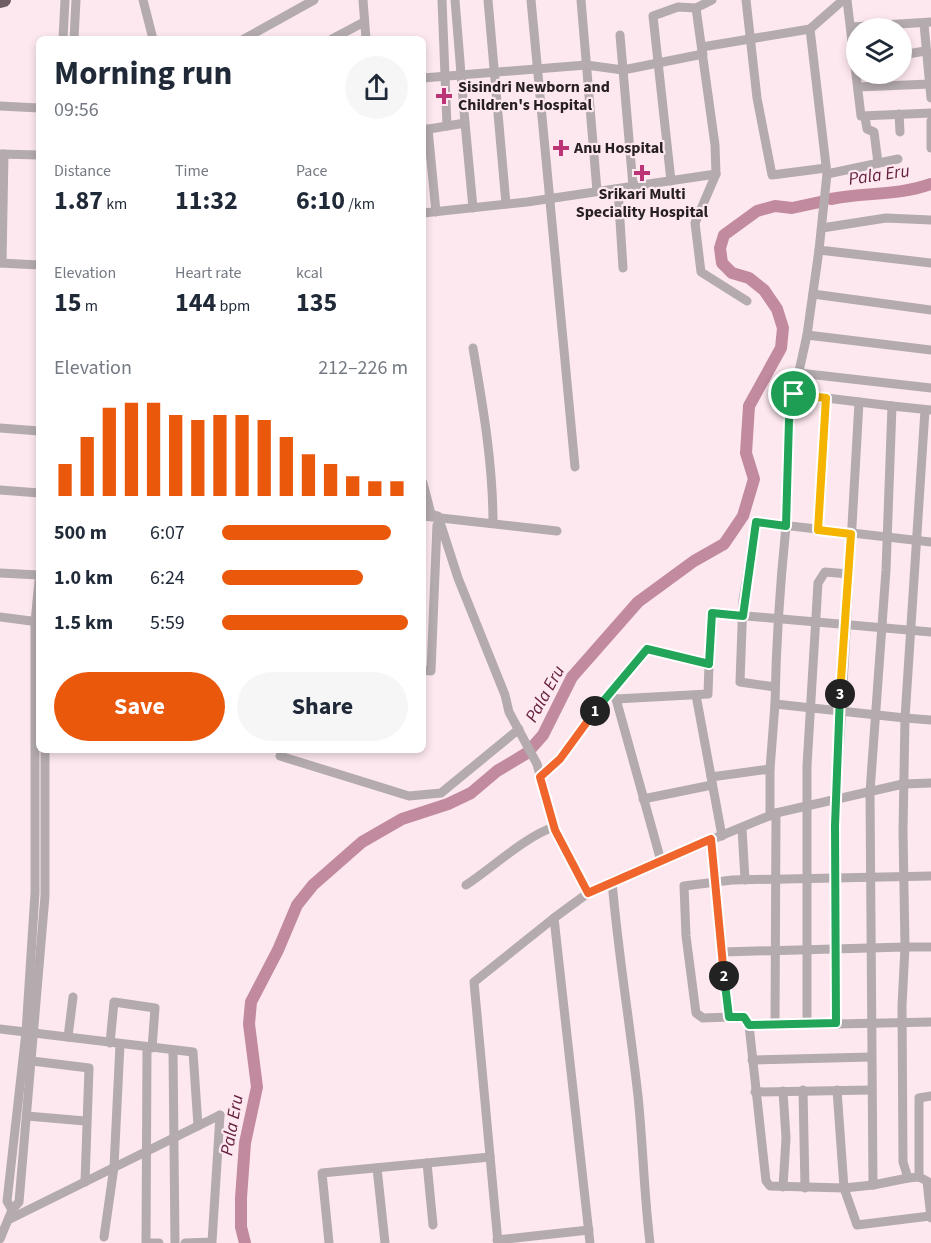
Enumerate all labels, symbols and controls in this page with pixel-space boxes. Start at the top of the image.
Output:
map controls [846,18,912,84]
button: layers [846,18,912,84]
text: Morning run [54,50,232,97]
button: share [345,56,408,119]
place label: Sisindri Newborn and Children's Hospital [458,76,610,116]
marker: Sisindri Newborn and Children's Hospital [435,87,453,105]
text: 09:56 [54,96,99,124]
place label: Anu Hospital [573,137,664,159]
marker: Anu Hospital [552,139,570,157]
water label: Pala Eru [847,158,911,192]
text: Distance [54,160,111,182]
text: Time [175,160,209,182]
text: Pace [296,160,327,182]
marker: Srikari Multi Speciality Hospital [633,164,651,182]
text: 1.87 [54,182,103,219]
text: 11:32 [175,182,238,219]
text: 6:10 [296,182,345,219]
place label: Srikari Multi Speciality Hospital [576,183,709,223]
text: km [103,193,127,215]
text: /km [345,193,375,215]
text: Elevation [54,262,116,284]
text: Heart rate [175,262,242,284]
text: kcal [296,262,323,284]
text: 15 [54,284,81,321]
text: 144 [175,284,216,321]
text: 135 [296,284,337,321]
text: m [81,295,98,317]
text: bpm [216,295,250,317]
text: Elevation [54,354,132,382]
text: 212–226 m [318,354,408,382]
pin [768,368,819,419]
icon: arrive [777,377,810,410]
text: 500 m [54,519,107,547]
text: 6:07 [150,519,185,547]
text: 1.0 km [54,564,113,592]
text: 6:24 [150,564,185,592]
text: 1.5 km [54,609,113,637]
text: 5:59 [150,609,185,637]
water label: Pala Eru [519,661,571,727]
button: Save [54,672,225,741]
button: Share [237,672,408,741]
pin: 3 [825,679,855,709]
text: 3 [836,683,844,705]
pin: 1 [580,696,610,726]
text: 1 [591,700,599,722]
pin: 2 [709,961,739,991]
text: 2 [720,965,728,987]
water label: Pala Eru [214,1093,250,1157]

